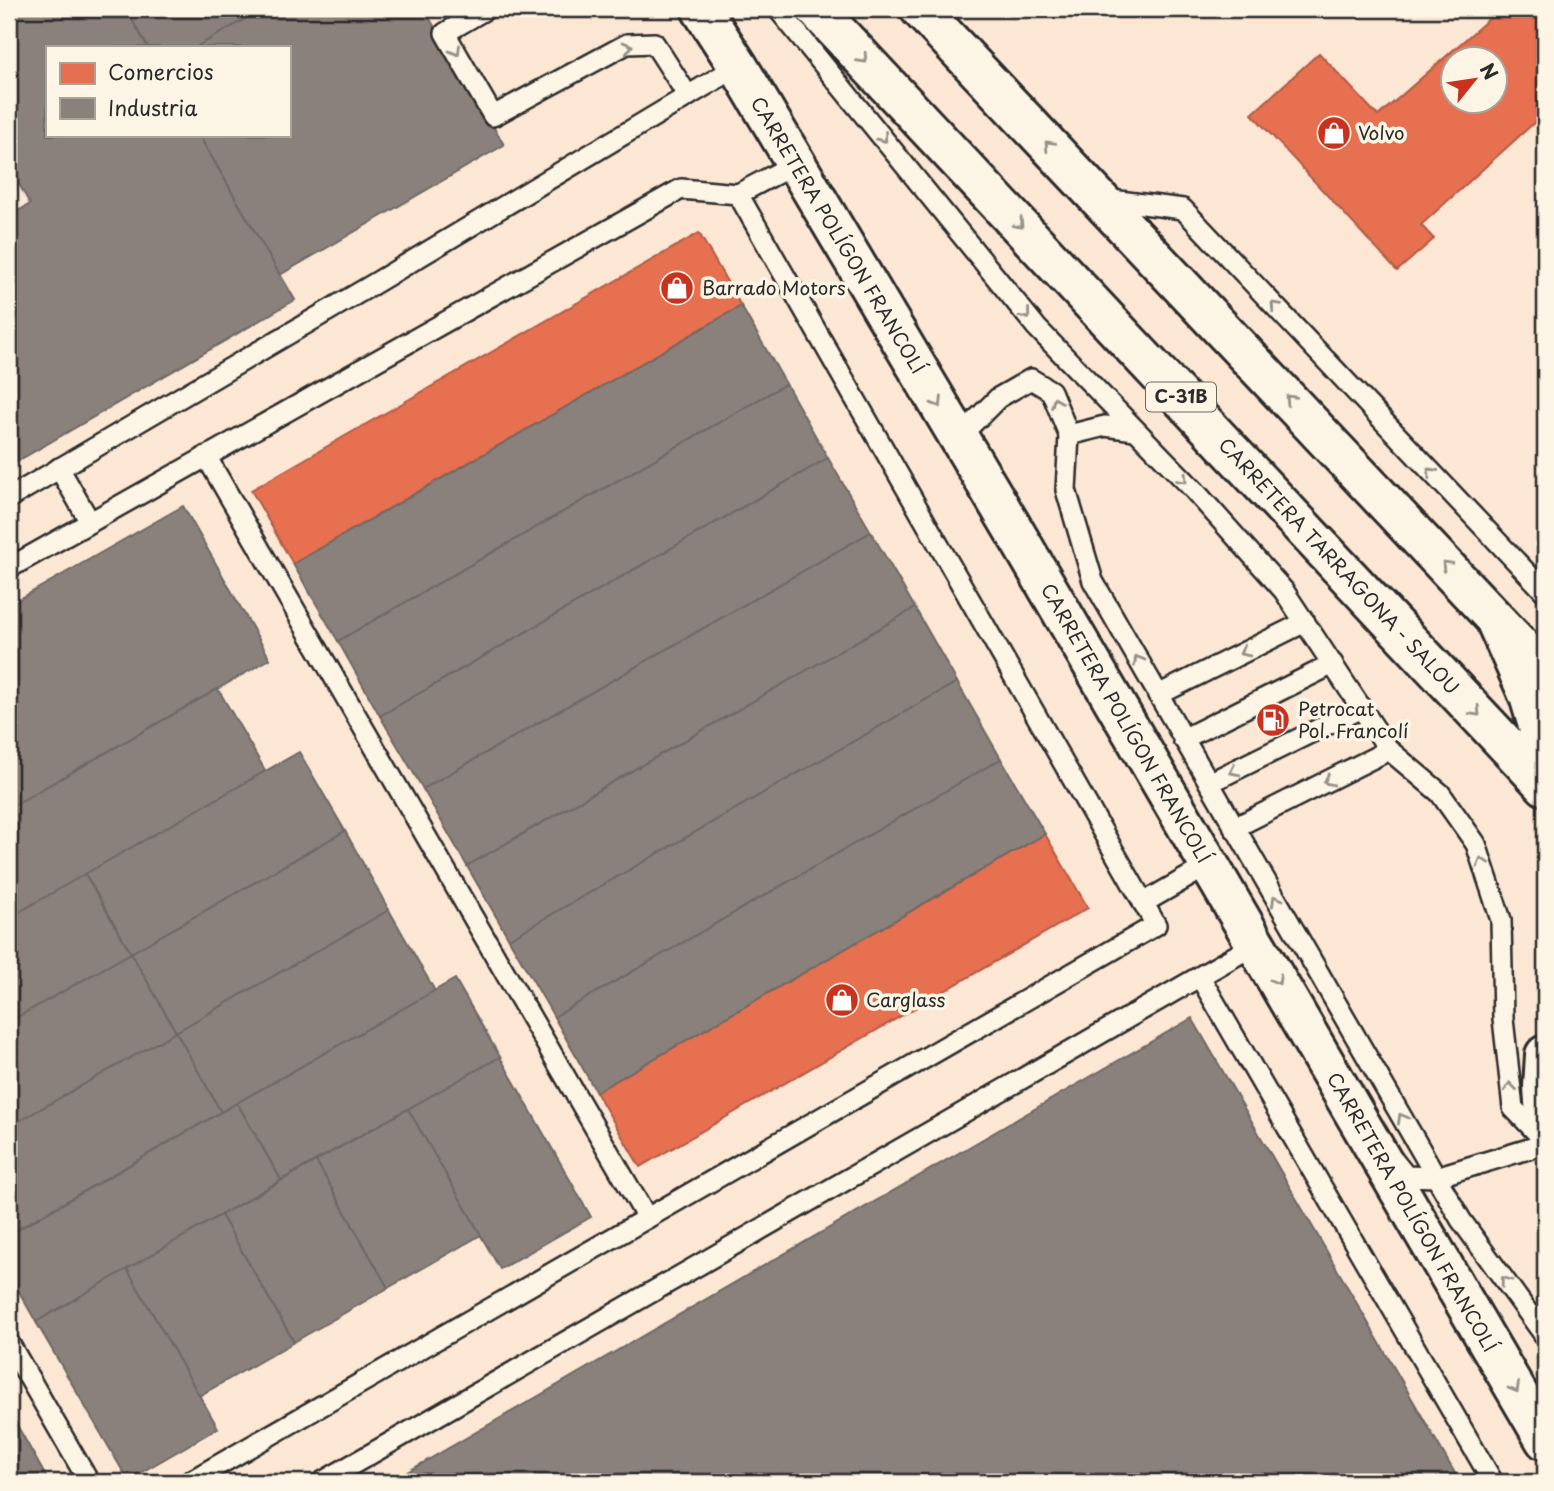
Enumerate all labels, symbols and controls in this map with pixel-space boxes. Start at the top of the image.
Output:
one-way arrow [621,41,633,55]
one-way arrow [448,44,461,56]
legend [46,46,290,136]
north arrow [1438,46,1508,116]
one-way arrow [855,50,867,63]
text: Comercios [108,55,214,87]
text: N [1474,57,1505,85]
text: Industria [108,91,198,123]
street label: CARRETERA POLÍGON FRANCOLÍ [745,91,933,378]
shop icon: Volvo [1315,114,1353,152]
place label: Volvo [1358,118,1405,146]
one-way arrow [875,129,887,142]
one-way arrow [1045,140,1058,153]
one-way arrow [1010,216,1023,229]
shop icon: Barrado Motors [658,269,696,307]
place label: Barrado Motors [702,273,846,301]
one-way arrow [1271,301,1283,314]
one-way arrow [1018,306,1030,319]
road number: C-31B [1146,382,1216,412]
one-way arrow [1285,394,1298,407]
one-way arrow [930,396,943,409]
one-way arrow [1050,397,1064,409]
street label: CARRETERA TARRAGONA - SALOU [1213,431,1466,700]
one-way arrow [1427,467,1440,480]
one-way arrow [1175,471,1188,484]
one-way arrow [1441,560,1454,573]
street label: CARRETERA POLÍGON FRANCOLÍ [1035,578,1219,868]
one-way arrow [1239,644,1251,658]
one-way arrow [1133,655,1146,667]
place label: Petrocat Pol. Francolí [1298,694,1409,744]
fuel station icon: Petrocat Pol. Francolí [1254,701,1292,739]
one-way arrow [1468,704,1480,717]
one-way arrow [1229,762,1241,776]
one-way arrow [1323,772,1335,786]
one-way arrow [1476,857,1490,869]
one-way arrow [1271,895,1284,907]
one-way arrow [1268,972,1281,985]
shop icon: Carglass [823,981,861,1019]
place label: Carglass [866,985,946,1013]
street label: CARRETERA POLÍGON FRANCOLÍ [1321,1067,1505,1357]
one-way arrow [1503,1081,1518,1092]
one-way arrow [1397,1113,1410,1126]
one-way arrow [1501,1276,1513,1289]
one-way arrow [1507,1381,1520,1393]

